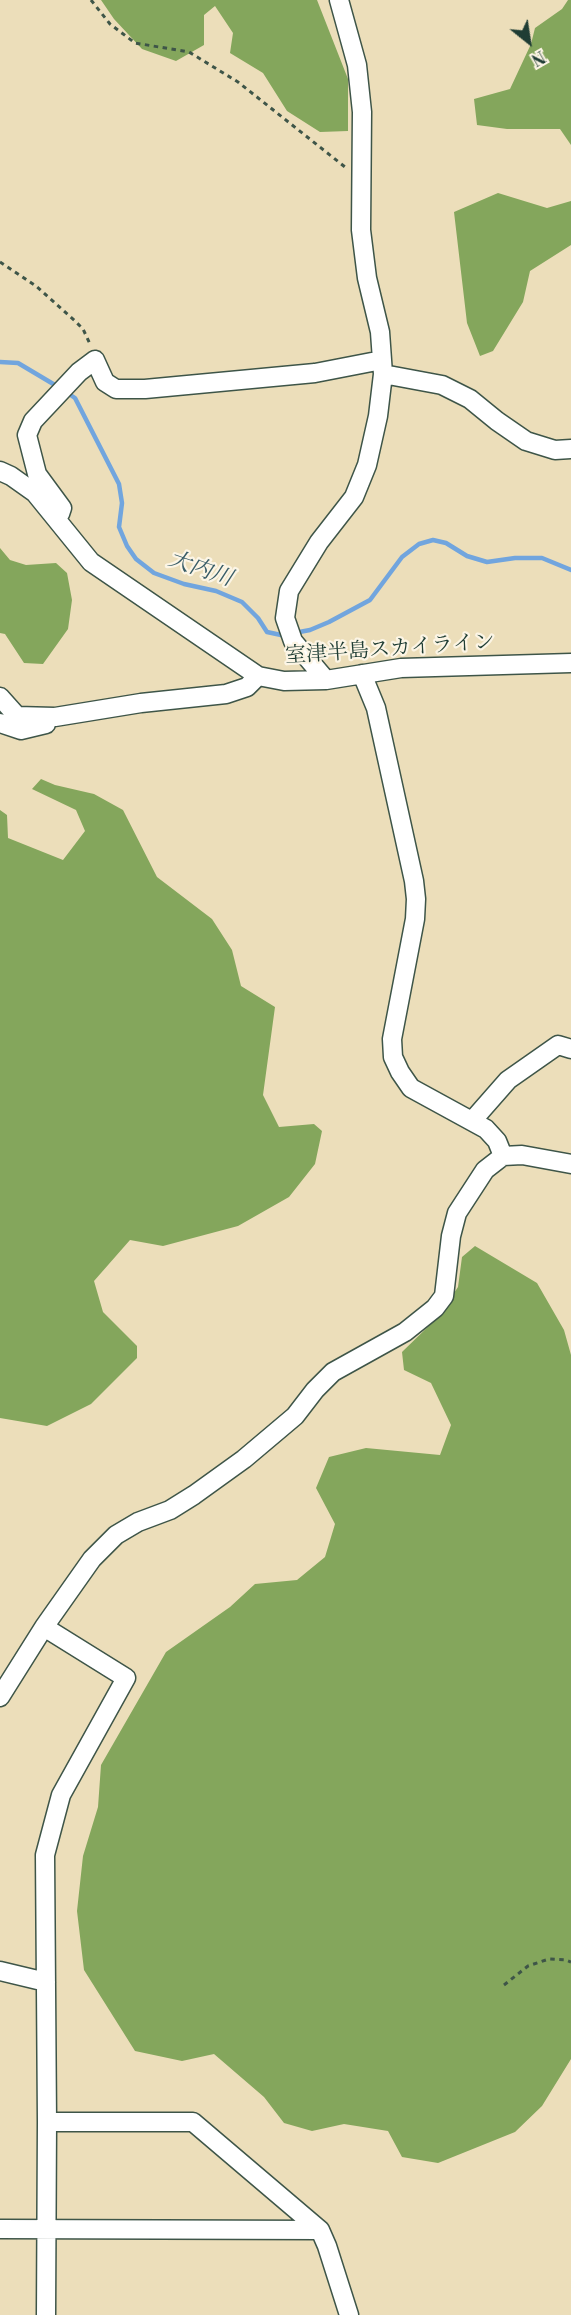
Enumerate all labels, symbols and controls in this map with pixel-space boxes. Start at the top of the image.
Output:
north arrow [499,12,559,72]
text: N [528,46,548,69]
water label: 大内川 [165,547,235,593]
street label: 室津半島スカイライン [284,630,496,670]

